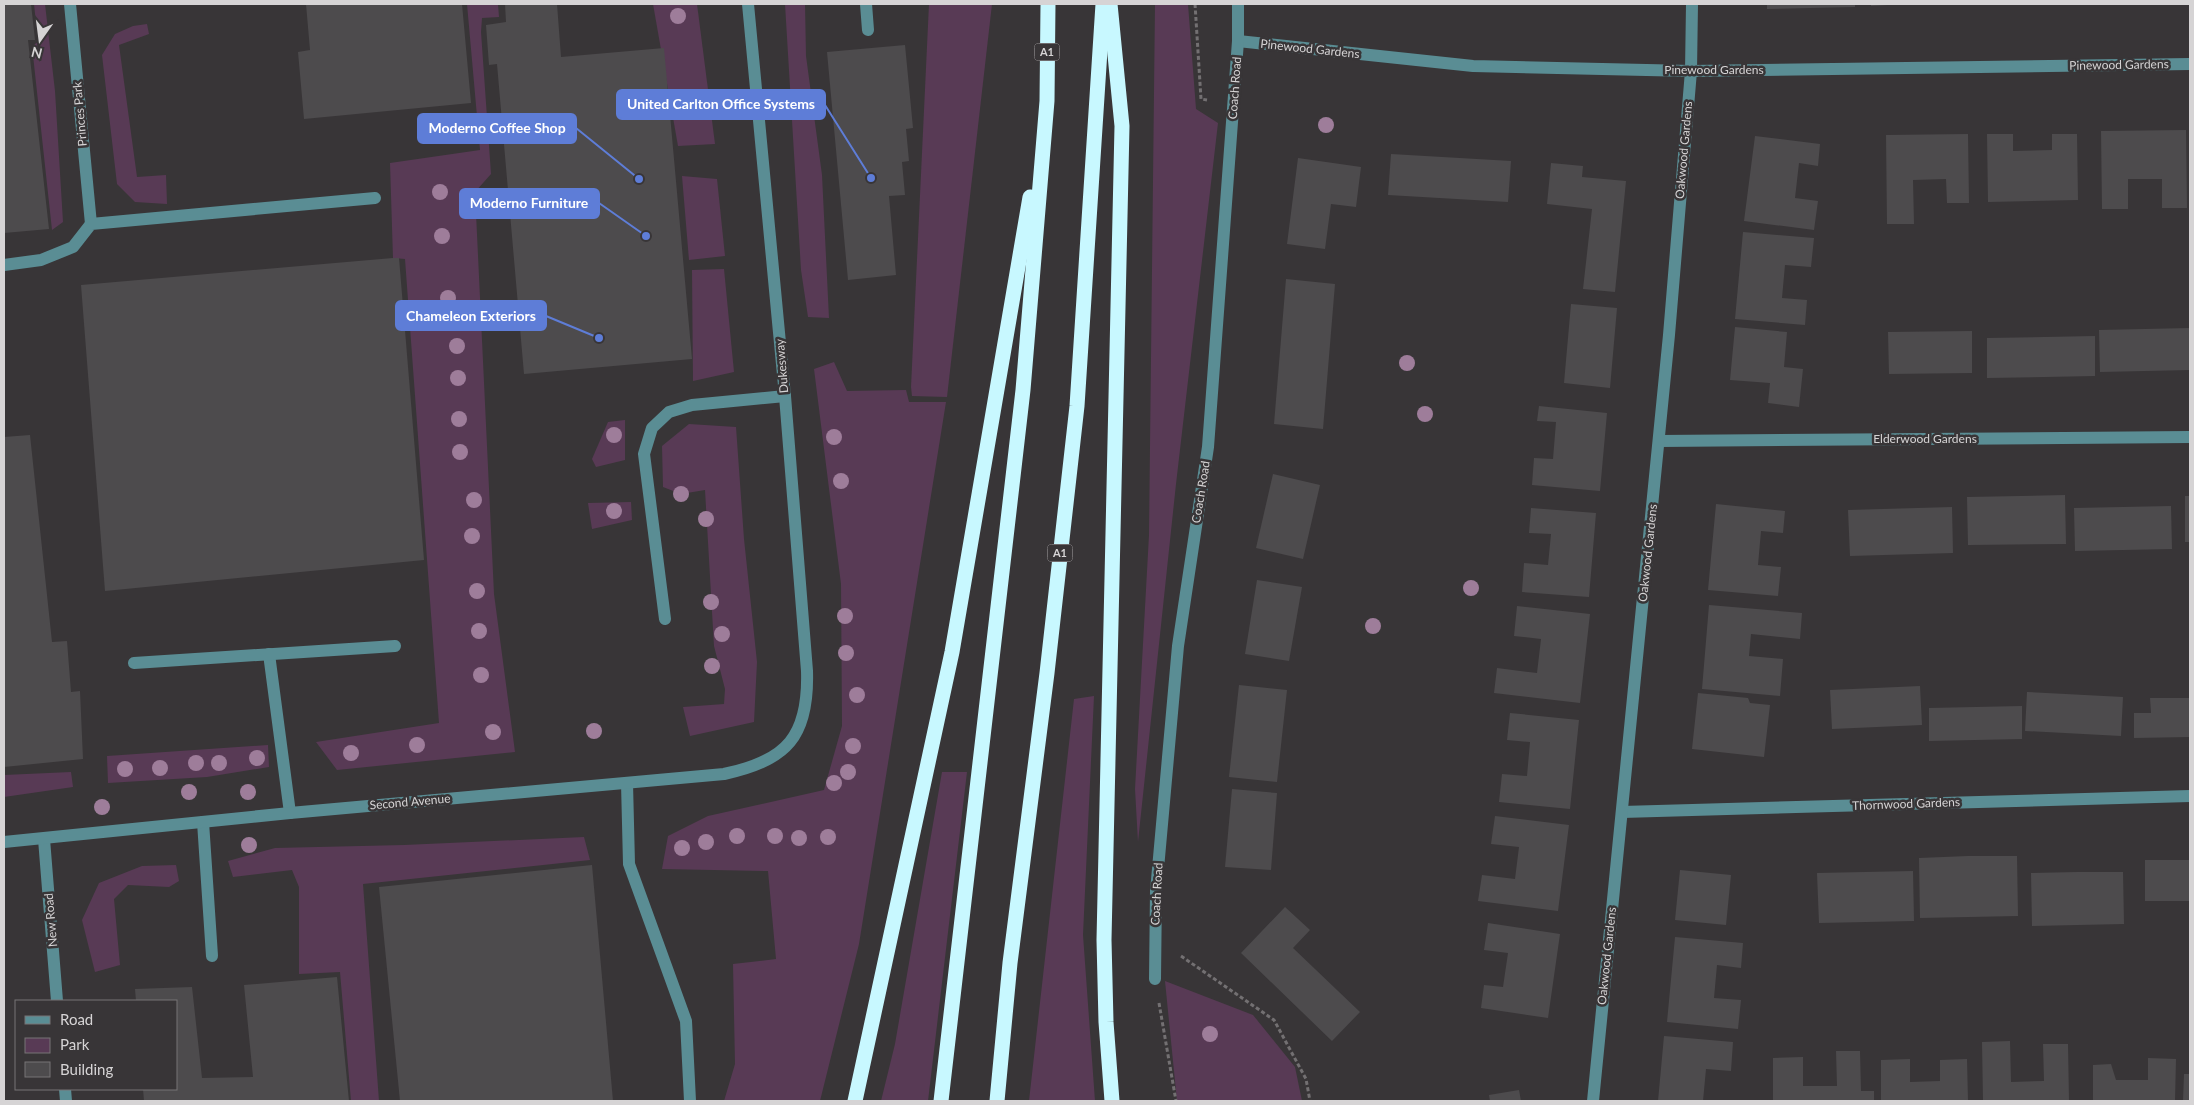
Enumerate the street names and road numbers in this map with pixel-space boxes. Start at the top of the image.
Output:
street label: Pinewood Gardens [1260,36,1360,61]
road number: A1 [1034,44,1060,61]
street label: Coach Road [1225,56,1244,120]
street label: Pinewood Gardens [2069,56,2169,73]
street label: Pinewood Gardens [1664,62,1764,77]
street label: Princes Park [69,80,90,147]
street label: Oakwood Gardens [1672,100,1695,199]
street label: Dukesway [772,338,791,394]
street label: Elderwood Gardens [1873,431,1977,446]
street label: Coach Road [1188,460,1213,524]
street label: Oakwood Gardens [1635,503,1660,602]
road number: A1 [1048,544,1072,562]
street label: Second Avenue [369,790,451,813]
street label: Thornwood Gardens [1852,794,1960,813]
street label: Coach Road [1147,862,1166,926]
street label: New Road [41,892,60,948]
street label: Oakwood Gardens [1594,906,1619,1005]

